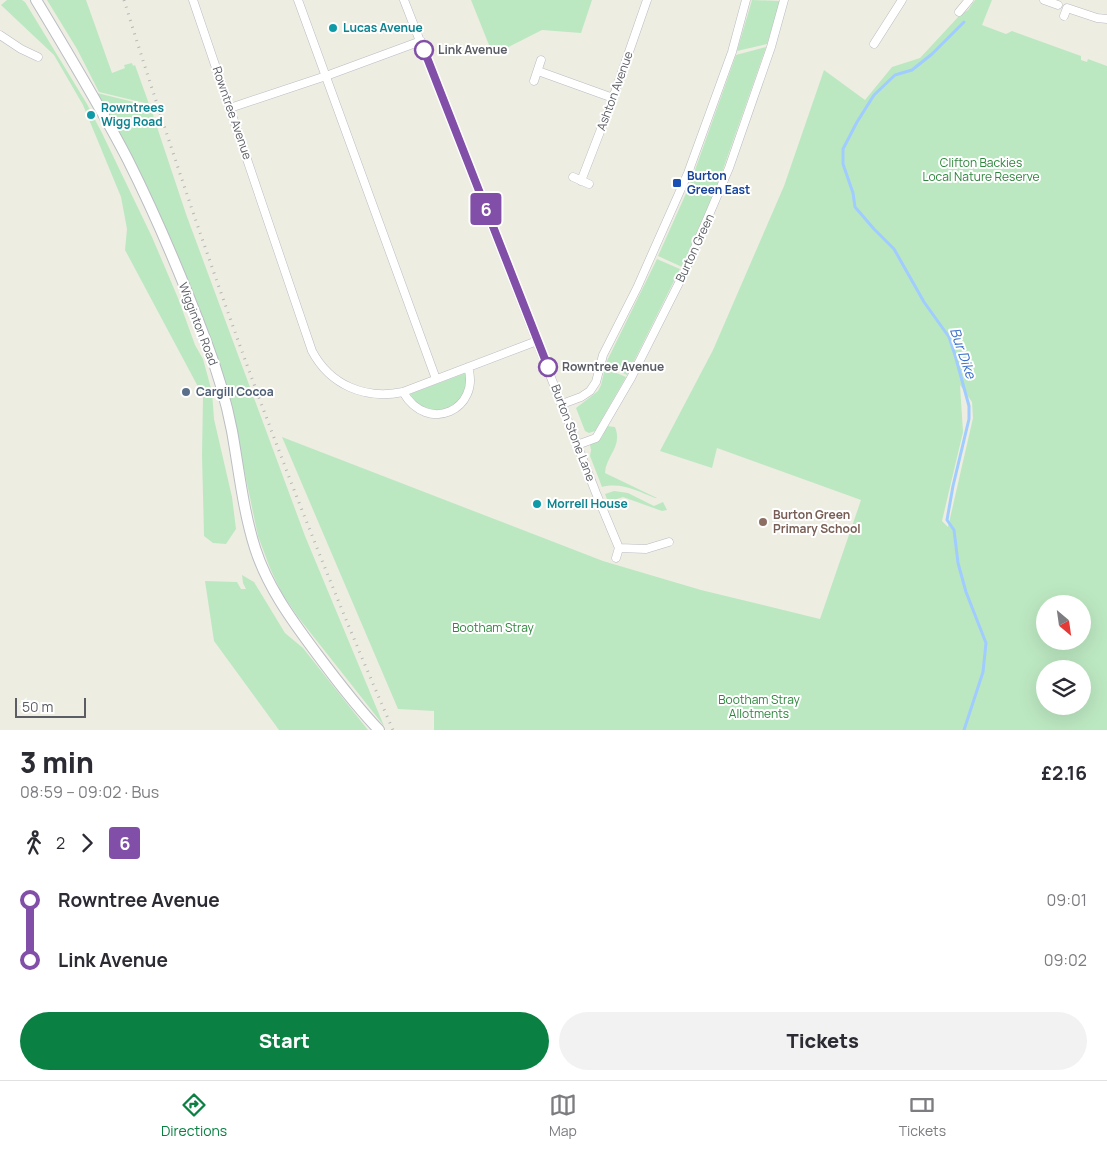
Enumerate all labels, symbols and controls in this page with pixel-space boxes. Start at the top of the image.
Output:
place label: Lucas Avenue [343,19,423,36]
marker: Lucas Avenue [327,22,339,34]
marker: Link Avenue [414,40,434,60]
place label: Link Avenue [438,41,507,58]
street label: Ashton Avenue [592,49,637,133]
street label: Rowntree Avenue [209,64,256,162]
place label: Rowntrees Wigg Road [101,99,165,130]
marker: Rowntrees Wigg Road [85,109,97,121]
park label: Clifton Backies Local Nature Reserve [922,154,1040,185]
place label: Burton Green East [687,167,750,198]
marker: Burton Green East [671,177,683,189]
line badge: 6 [470,193,502,225]
text: 6 [480,197,492,221]
street label: Burton Green [671,211,718,285]
street label: Wigginton Road [175,280,222,368]
water label: Bur Dike [946,325,981,381]
marker: Rowntree Avenue [538,357,558,377]
place label: Rowntree Avenue [562,358,664,375]
street label: Burton Stone Lane [547,382,600,484]
place label: Cargill Cocoa [196,383,274,400]
marker: Cargill Cocoa [180,386,192,398]
place label: Morrell House [547,495,628,512]
marker: Morrell House [531,498,543,510]
place label: Burton Green Primary School [773,506,861,537]
marker: Burton Green Primary School [757,516,769,528]
north arrow [1036,595,1091,650]
map controls [1036,595,1091,715]
park label: Bootham Stray [452,619,534,636]
button: layers [1036,660,1091,715]
park label: Bootham Stray Allotments [718,691,800,722]
scale bar [15,695,86,718]
text: 50 m [22,697,53,716]
text: 3 min [20,743,94,781]
text: £2.16 [1041,760,1087,786]
text: 08:59 – 09:02 · Bus [20,781,159,803]
icon: walk [20,829,48,857]
icon: forward [73,829,101,857]
text: 6 [119,831,130,855]
text: 2 [56,832,65,854]
text: Rowntree Avenue [58,887,220,913]
text: 09:01 [1047,889,1087,911]
text: Link Avenue [58,947,168,973]
text: 09:02 [1044,949,1087,971]
button: Start [20,1012,549,1070]
button: Tickets [559,1012,1087,1070]
tab: Directions [161,1091,227,1140]
tab: Map [549,1091,577,1140]
tab: Tickets [899,1091,946,1140]

